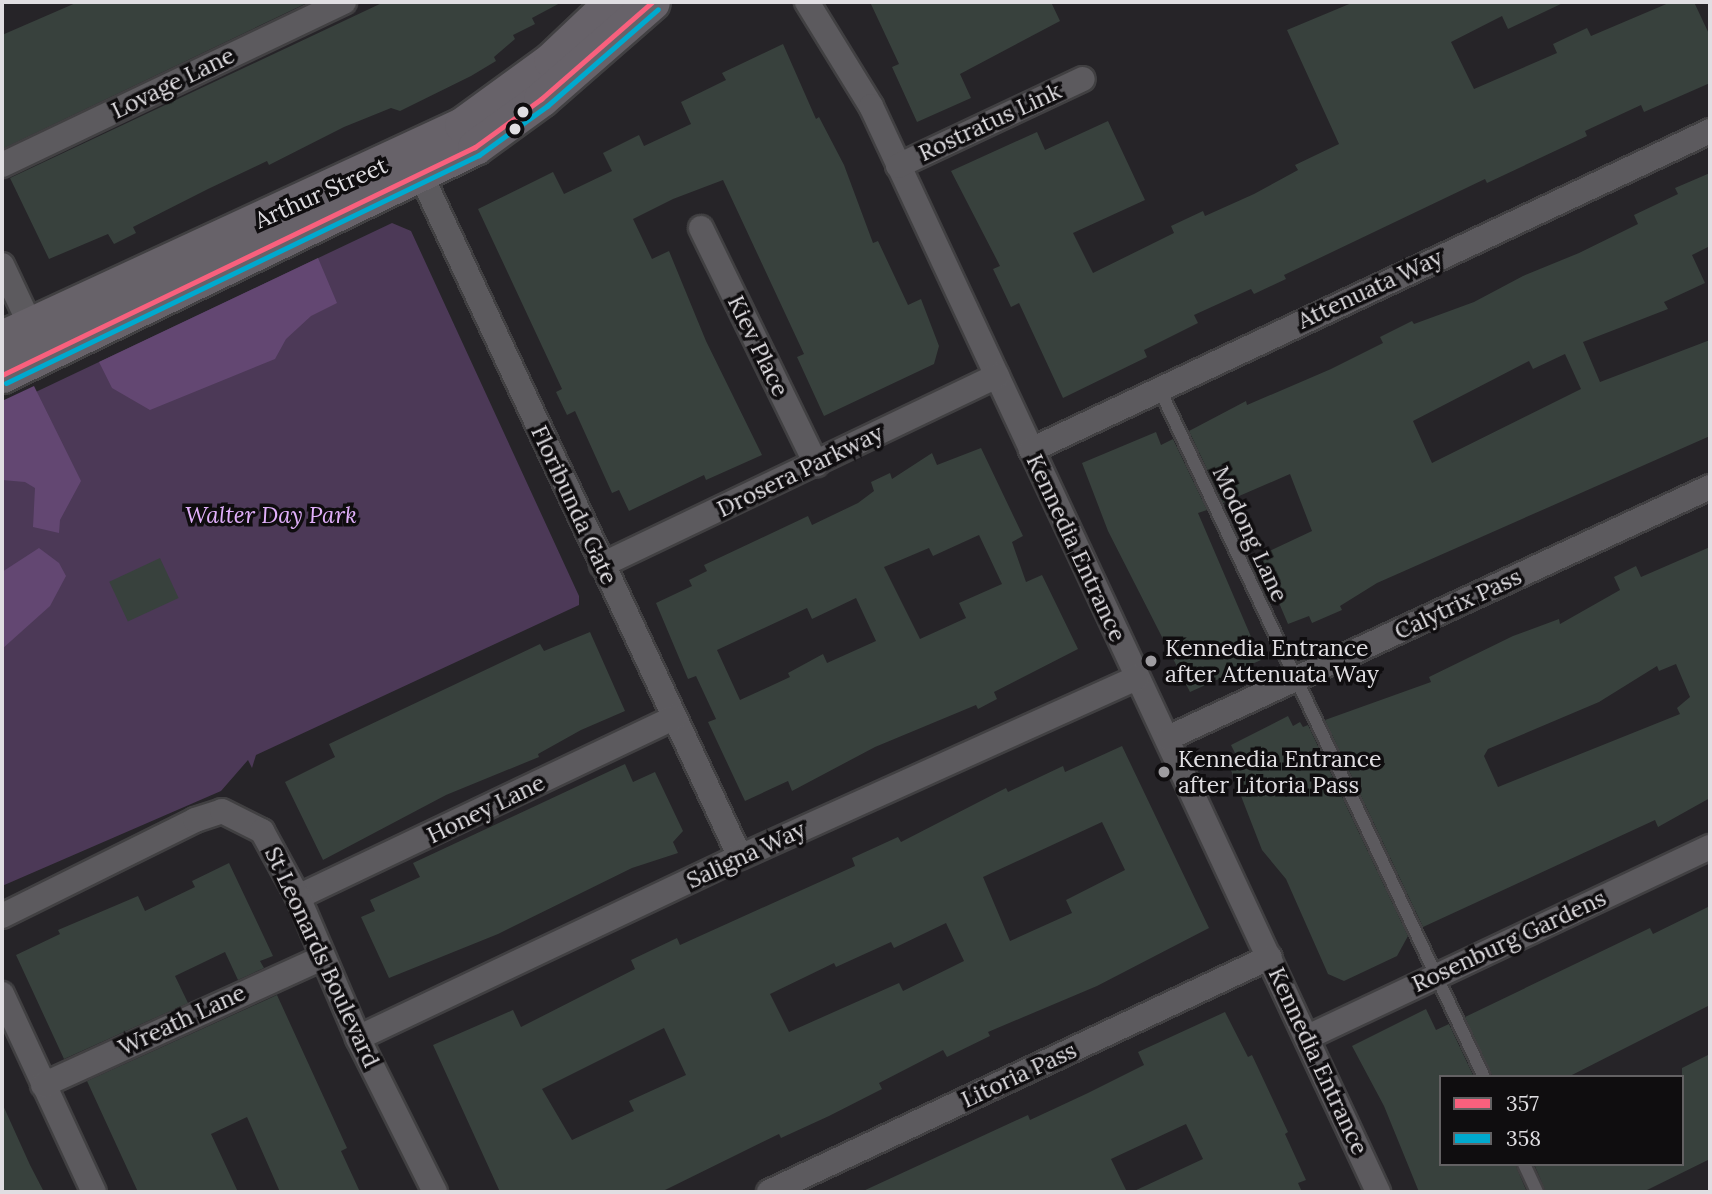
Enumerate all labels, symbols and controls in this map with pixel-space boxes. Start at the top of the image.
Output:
street label: Lovage Lane [107,41,239,125]
street label: Rostratus Link [914,77,1066,167]
unlabelled marker [516,105,530,119]
unlabelled marker [508,122,522,136]
street label: Arthur Street [250,151,392,235]
street label: Attenuata Way [1293,243,1447,335]
street label: Kiev Place [722,291,794,401]
street label: Drosera Parkway [713,419,887,523]
street label: Floribunda Gate [525,421,623,589]
street label: Kennedia Entrance [1021,450,1131,646]
street label: Modong Lane [1207,462,1293,606]
park label: Walter Day Park [185,501,357,529]
street label: Calytrix Pass [1390,563,1526,645]
place label: Kennedia Entrance after Attenuata Way [1165,634,1379,688]
marker: Kennedia Entrance after Attenuata Way [1143,653,1159,669]
place label: Kennedia Entrance after Litoria Pass [1178,745,1381,799]
marker: Kennedia Entrance after Litoria Pass [1156,764,1172,780]
street label: Honey Lane [423,769,549,849]
street label: Saligna Way [682,815,810,895]
street label: St Leonards Boulevard [259,842,385,1072]
street label: Rosenburg Gardens [1408,884,1610,998]
street label: Kennedia Entrance [1263,963,1373,1159]
street label: Wreath Lane [114,979,250,1061]
street label: Litoria Pass [957,1036,1081,1114]
legend [1439,1075,1684,1166]
text: 357 [1506,1090,1539,1117]
text: 358 [1506,1125,1541,1152]

